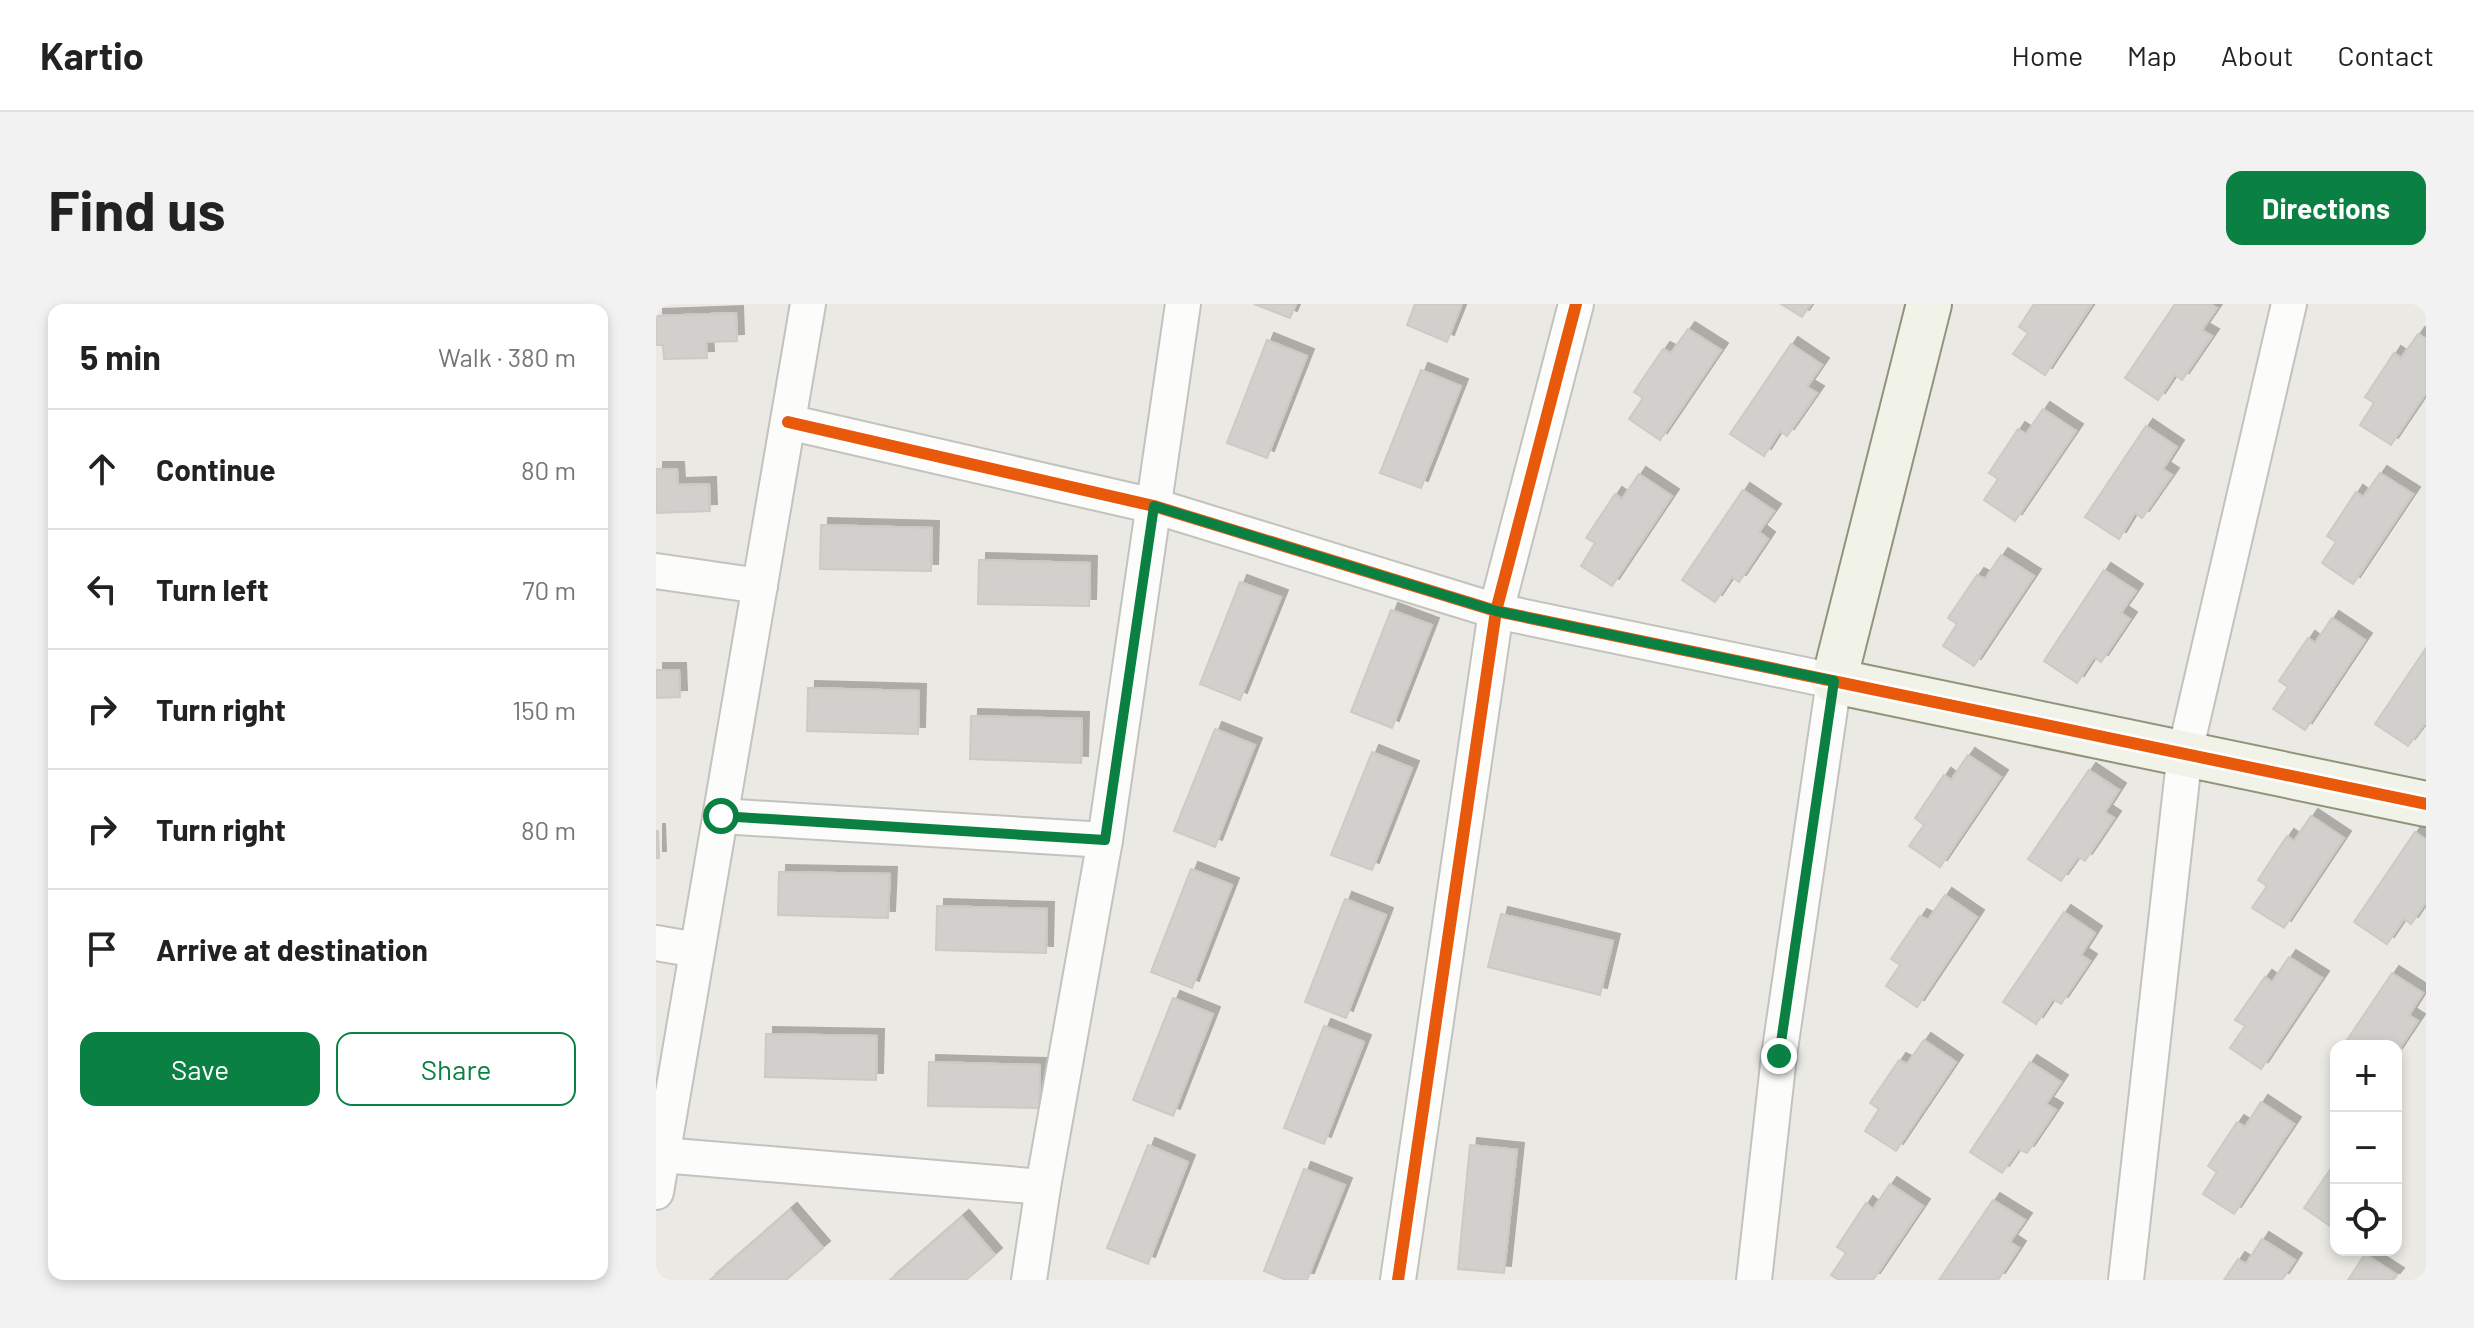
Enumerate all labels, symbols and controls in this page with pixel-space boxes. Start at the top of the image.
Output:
text: Kartio [40,32,144,78]
text: Home [2012,38,2083,72]
text: Map [2127,38,2177,72]
text: About [2221,38,2293,72]
text: Contact [2337,38,2434,72]
button: Directions [2226,171,2426,245]
text: Find us [48,175,226,242]
text: 5 min [80,336,161,377]
text: Walk · 380 m [438,341,576,372]
icon: ahead [80,447,124,491]
text: Continue [156,451,276,487]
text: 80 m [521,454,576,485]
icon: left [80,567,124,611]
text: Turn left [156,571,269,607]
text: 70 m [522,574,576,605]
icon: right [80,687,124,731]
text: Turn right [156,691,286,727]
text: 150 m [512,694,576,725]
route start [703,798,739,834]
icon: right [80,807,124,851]
text: Turn right [156,811,286,847]
text: 80 m [521,814,576,845]
icon: arrive [80,927,124,971]
text: Arrive at destination [156,931,428,967]
button: Save [80,1032,320,1106]
button: Share [336,1032,576,1106]
route end [1761,1038,1797,1074]
map controls [2330,1040,2402,1256]
button: + [2330,1040,2402,1112]
button: − [2330,1112,2402,1184]
button: locate [2330,1184,2402,1256]

